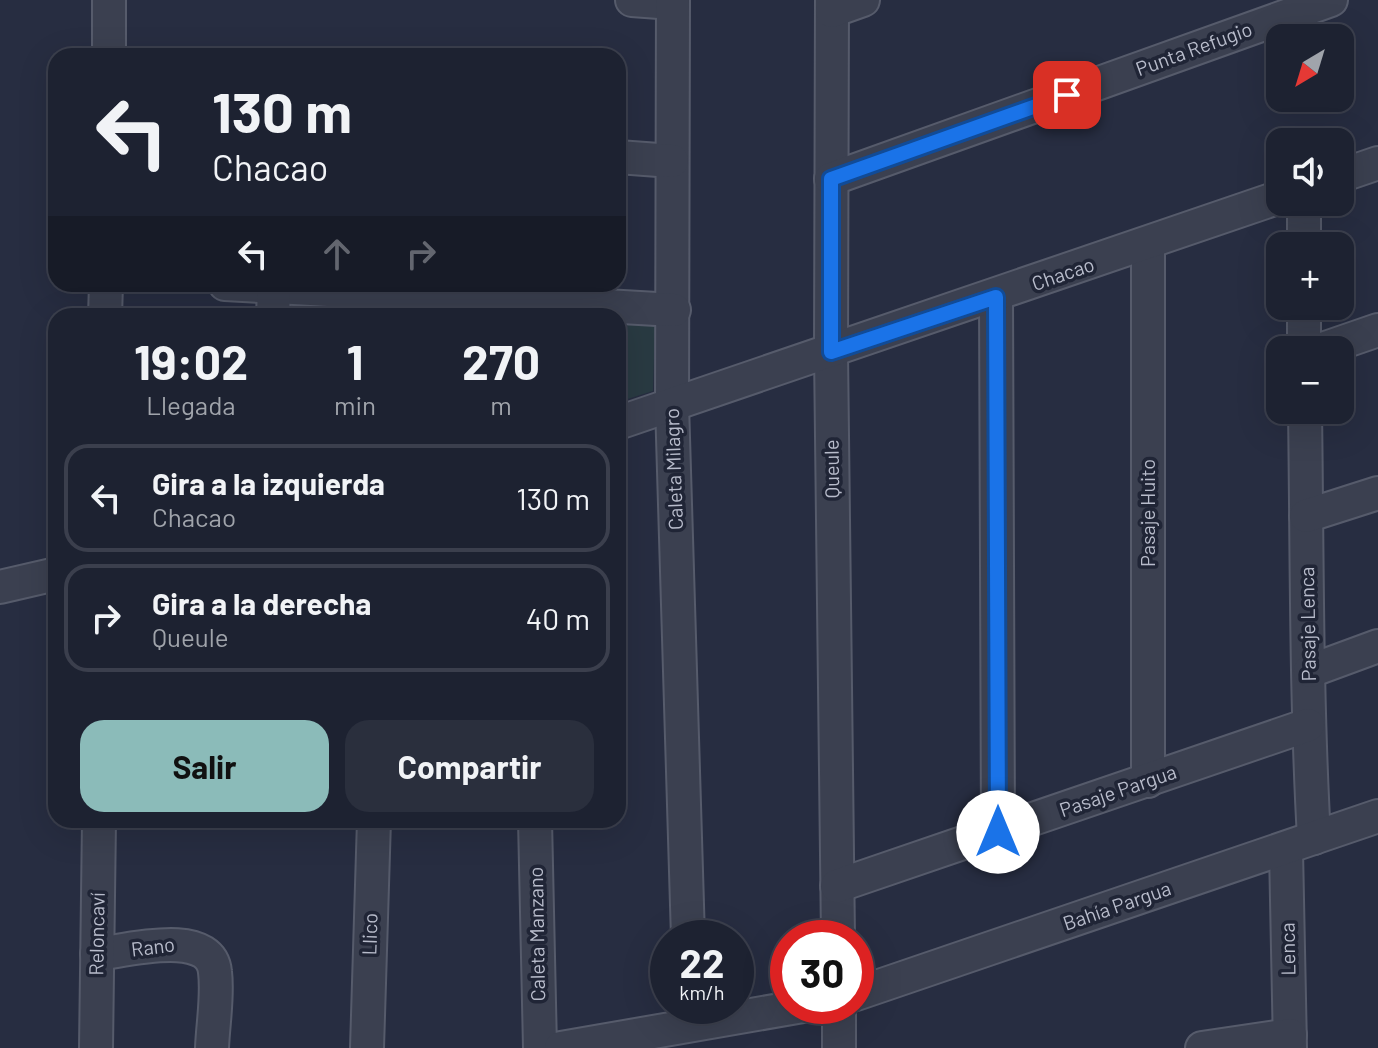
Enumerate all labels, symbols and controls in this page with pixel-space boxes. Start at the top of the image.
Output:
street label: Punta Refugio [1132,16,1255,80]
north arrow [1266,24,1354,112]
map controls [1266,24,1354,424]
pin [1033,61,1101,129]
icon: arrive [1045,73,1089,117]
text: 130 m [212,77,352,144]
icon: left [80,80,184,184]
button: sound [1266,128,1354,216]
text: Chacao [212,145,328,188]
icon: left [231,232,275,276]
icon: ahead [315,232,359,276]
icon: right [399,232,443,276]
button: + [1266,232,1354,320]
street label: Chacao [1028,251,1097,295]
text: 19:02 [134,332,248,390]
text: 1 [347,332,364,390]
text: 270 [462,332,540,390]
button: − [1266,336,1354,424]
text: Llegada [146,389,236,420]
text: min [334,389,376,420]
text: m [490,389,512,420]
street label: Caleta Milagro [659,408,687,530]
street label: Queule [818,439,844,499]
street label: Pasaje Huito [1135,459,1159,567]
text: Gira a la izquierda [152,465,385,501]
icon: left [84,476,128,520]
text: 130 m [516,480,590,516]
text: Chacao [152,501,236,532]
street label: Pasaje Lenca [1294,566,1320,682]
text: Gira a la derecha [152,585,371,621]
icon: right [84,596,128,640]
text: 40 m [526,600,590,636]
text: Queule [152,621,229,652]
button: Salir [80,720,329,812]
button: Compartir [345,720,594,812]
street label: Pasaje Pargua [1056,759,1179,821]
position arrow [956,790,1040,874]
street label: Caleta Manzano [523,866,549,1002]
street label: Bahía Pargua [1060,875,1174,935]
street label: Reloncaví [83,892,109,976]
street label: Llico [356,912,382,956]
speed limit sign: 30 [770,920,874,1024]
street label: Lenca [1275,922,1299,976]
street label: Rano [130,931,176,961]
text: 22 [680,938,724,986]
text: km/h [679,980,725,1004]

